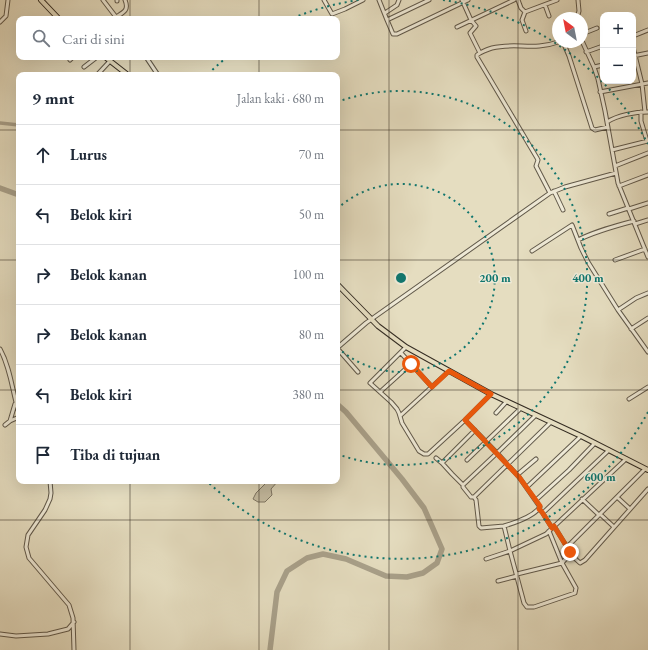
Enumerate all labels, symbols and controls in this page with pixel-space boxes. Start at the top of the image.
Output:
north arrow [552,12,588,48]
map controls [600,12,636,84]
button: + [600,12,636,48]
search box [16,16,340,60]
icon: search [30,27,52,49]
text: Cari di sini [62,29,125,48]
button: − [600,48,636,84]
text: 9 mnt [32,87,74,109]
text: Jalan kaki · 680 m [237,90,324,107]
icon: ahead [32,144,54,166]
text: Lurus [70,145,107,164]
text: 70 m [299,146,324,163]
icon: left [32,204,54,226]
text: Belok kiri [70,205,132,224]
text: 50 m [299,206,324,223]
icon: right [32,264,54,286]
text: Belok kanan [70,265,147,284]
text: 100 m [293,266,324,283]
text: 200 m [479,270,511,286]
text: 400 m [572,270,604,286]
centre of rings [394,271,408,285]
icon: right [32,324,54,346]
text: Belok kanan [70,325,147,344]
text: 80 m [299,326,324,343]
route start [402,355,420,373]
icon: left [32,384,54,406]
text: Belok kiri [70,385,132,404]
text: 380 m [293,386,324,403]
icon: arrive [32,444,54,466]
text: Tiba di tujuan [70,445,160,464]
text: 600 m [584,469,616,485]
route end [561,543,579,561]

